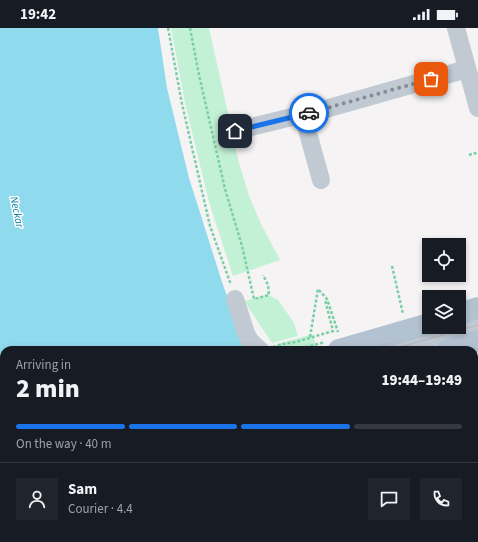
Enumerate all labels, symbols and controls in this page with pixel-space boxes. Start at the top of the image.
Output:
text: 19:42 [20,4,56,25]
pin [414,62,448,96]
icon: bag [420,68,442,90]
courier [289,93,329,133]
icon: car [298,102,320,124]
pin [218,114,252,148]
icon: home [224,120,246,142]
water label: Neckar [6,195,28,230]
map controls [422,238,466,334]
button: locate [422,238,466,282]
button: layers [422,290,466,334]
text: Arriving in [16,356,71,374]
text: 2 min [16,370,80,407]
text: 19:44–19:49 [381,370,462,391]
text: On the way · 40 m [16,435,111,453]
button: person [16,478,58,520]
button: chat [368,478,410,520]
button: phone [420,478,462,520]
text: Sam [68,479,97,500]
text: Courier · 4.4 [68,500,133,518]

